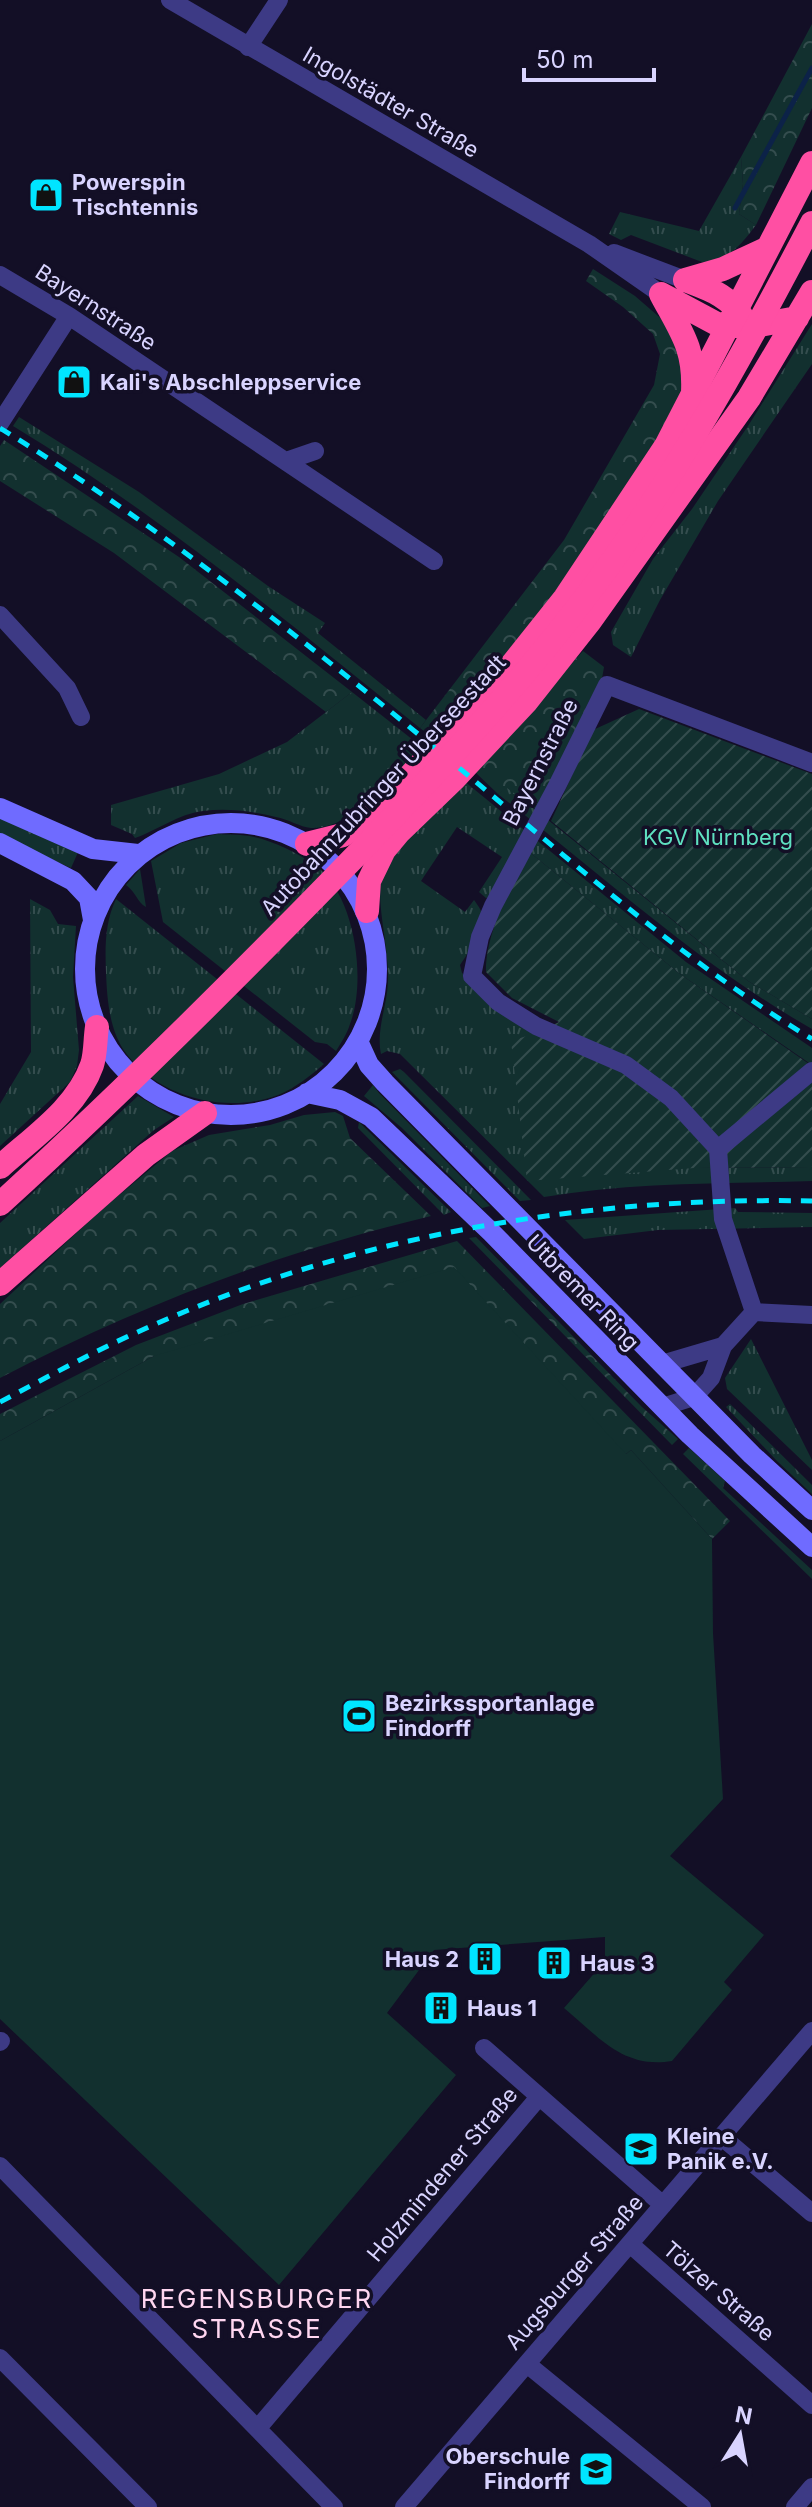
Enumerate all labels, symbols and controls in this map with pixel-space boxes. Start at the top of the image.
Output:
scale bar [524,32,654,82]
street label: Ingolstädter Straße [299,41,483,163]
text: 50 m [536,45,594,74]
place label: Powerspin Tischtennis [72,169,198,220]
shop icon: Powerspin Tischtennis [27,176,65,214]
street label: Bayernstraße [31,258,161,356]
shop icon: Kali's Abschleppservice [55,363,93,401]
place label: Kali's Abschleppservice [100,369,361,395]
street label: Autobahnzubringer Überseestadt [255,649,511,921]
street label: Bayernstraße [497,694,583,830]
park label: KGV Nürnberg [643,824,793,850]
street label: Utbremer Ring [521,1229,645,1355]
place label: Bezirkssportanlage Findorff [385,1690,595,1741]
sports icon: Bezirkssportanlage Findorff [340,1697,378,1735]
building icon: Haus 2 [466,1940,504,1978]
building icon: Haus 3 [535,1944,573,1982]
place label: Haus 2 [385,1946,459,1972]
place label: Haus 3 [580,1950,655,1976]
building icon: Haus 1 [422,1989,460,2027]
place label: Haus 1 [467,1995,537,2021]
street label: Holzmindener Straße [361,2082,523,2266]
place label: Kleine Panik e.V. [667,2123,774,2174]
school or university icon: Kleine Panik e.V. [622,2130,660,2168]
street label: Augsburger Straße [500,2189,648,2355]
street label: Tölzer Straße [658,2236,780,2346]
district label: REGENSBURGER STRASSE [141,2283,373,2344]
north arrow [700,2395,780,2475]
text: N [733,2401,755,2430]
place label: Oberschule Findorff [445,2443,570,2494]
school or university icon: Oberschule Findorff [577,2450,615,2488]

